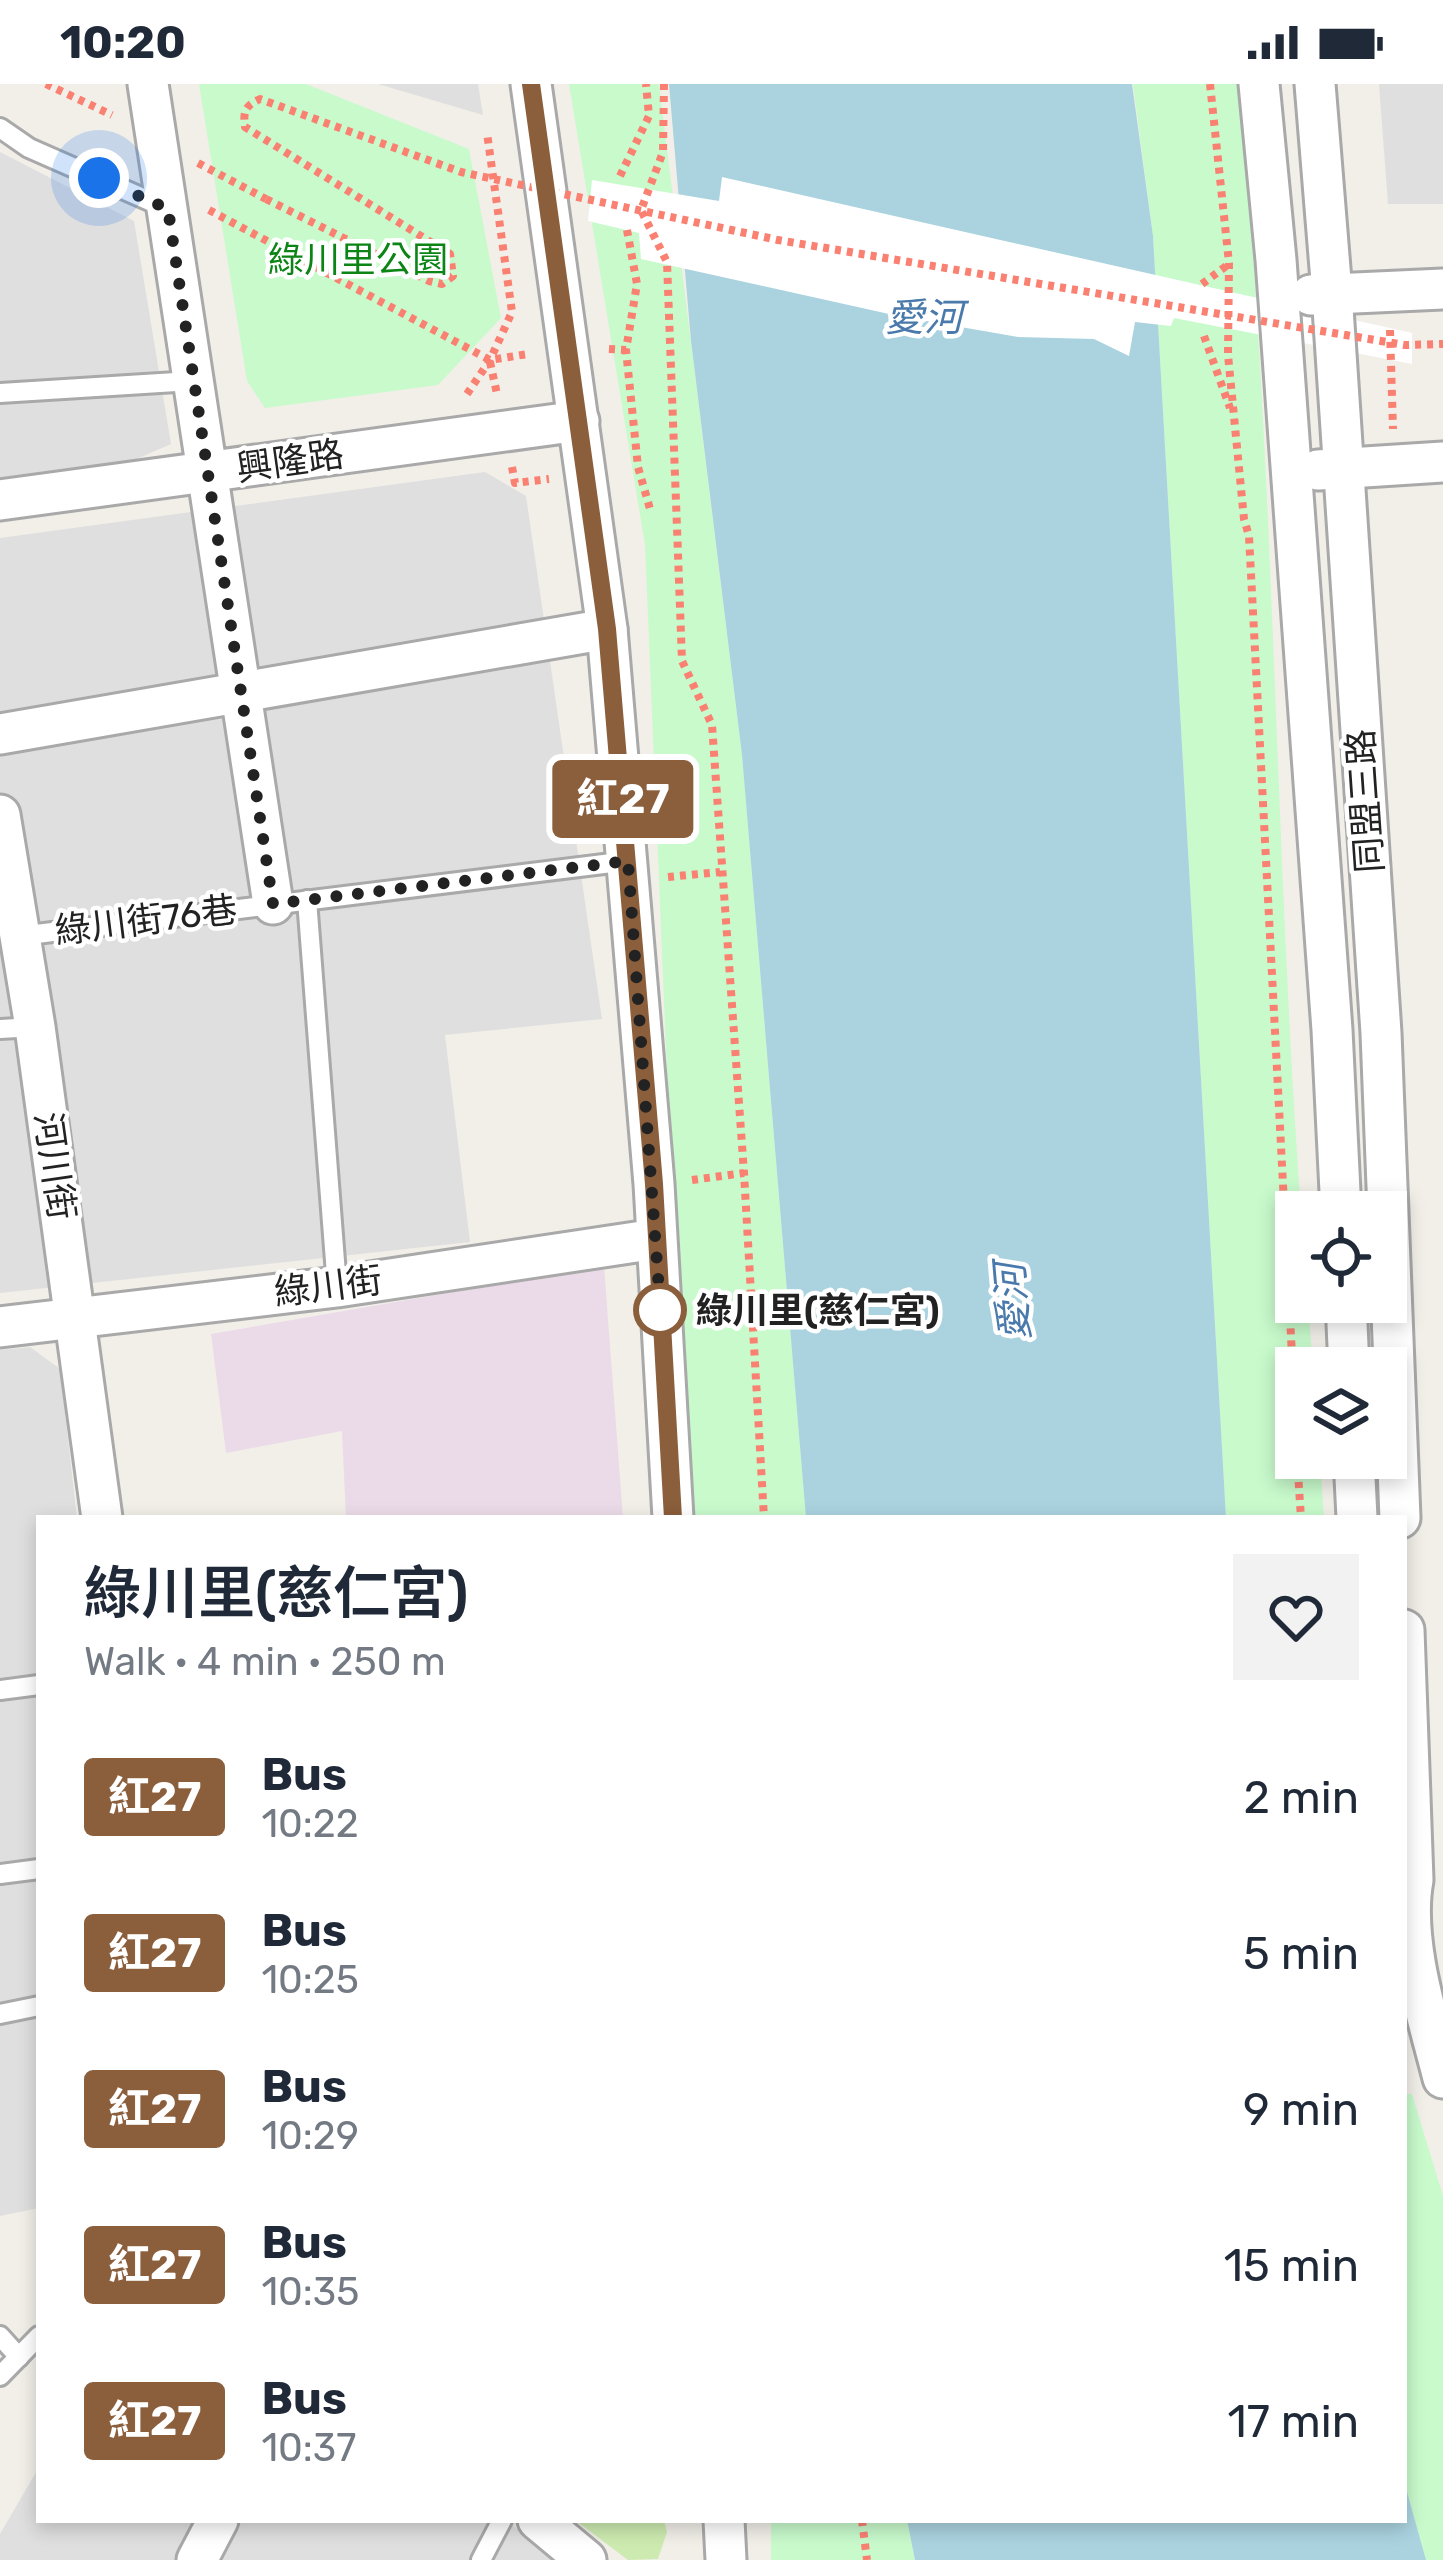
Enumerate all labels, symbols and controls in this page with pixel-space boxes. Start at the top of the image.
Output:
text: 10:20 [60,16,186,69]
your location [69,148,129,208]
park label: 綠川里公園 [268,238,448,281]
water label: 愛河 [885,295,970,341]
street label: 興隆路 [234,432,346,490]
street label: 同盟三路 [1339,728,1391,874]
line badge: 紅27 [554,760,692,838]
text: 紅27 [576,774,670,824]
street label: 綠川街76巷 [53,888,239,952]
street label: 河川街 [26,1110,84,1222]
map controls [1275,1191,1407,1479]
button: locate [1275,1191,1407,1323]
water label: 愛河 [986,1254,1039,1343]
street label: 綠川街 [272,1258,384,1314]
marker: 綠川里(慈仁宮) [635,1285,685,1335]
place label: 綠川里(慈仁宮) [696,1289,940,1332]
button: layers [1275,1347,1407,1479]
button: heart [1233,1554,1359,1680]
text: 綠川里(慈仁宮) [84,1560,468,1627]
text: Walk · 4 min · 250 m [84,1639,446,1685]
text: Bus [261,1748,347,1801]
text: 2 min [1243,1771,1359,1824]
text: 紅27 [108,1772,201,1822]
text: 10:22 [261,1801,359,1847]
text: Bus [261,1904,347,1957]
text: 5 min [1243,1927,1359,1980]
text: 紅27 [108,1928,201,1978]
text: 10:25 [261,1957,359,2003]
text: Bus [261,2060,347,2113]
text: 9 min [1243,2083,1359,2136]
text: 紅27 [108,2084,201,2134]
text: 10:29 [261,2113,359,2159]
text: Bus [261,2216,347,2269]
text: 15 min [1224,2239,1359,2292]
text: 紅27 [108,2240,201,2290]
text: 10:35 [261,2269,359,2315]
text: Bus [261,2372,347,2425]
text: 17 min [1227,2395,1359,2448]
text: 紅27 [108,2396,201,2446]
text: 10:37 [261,2425,356,2471]

